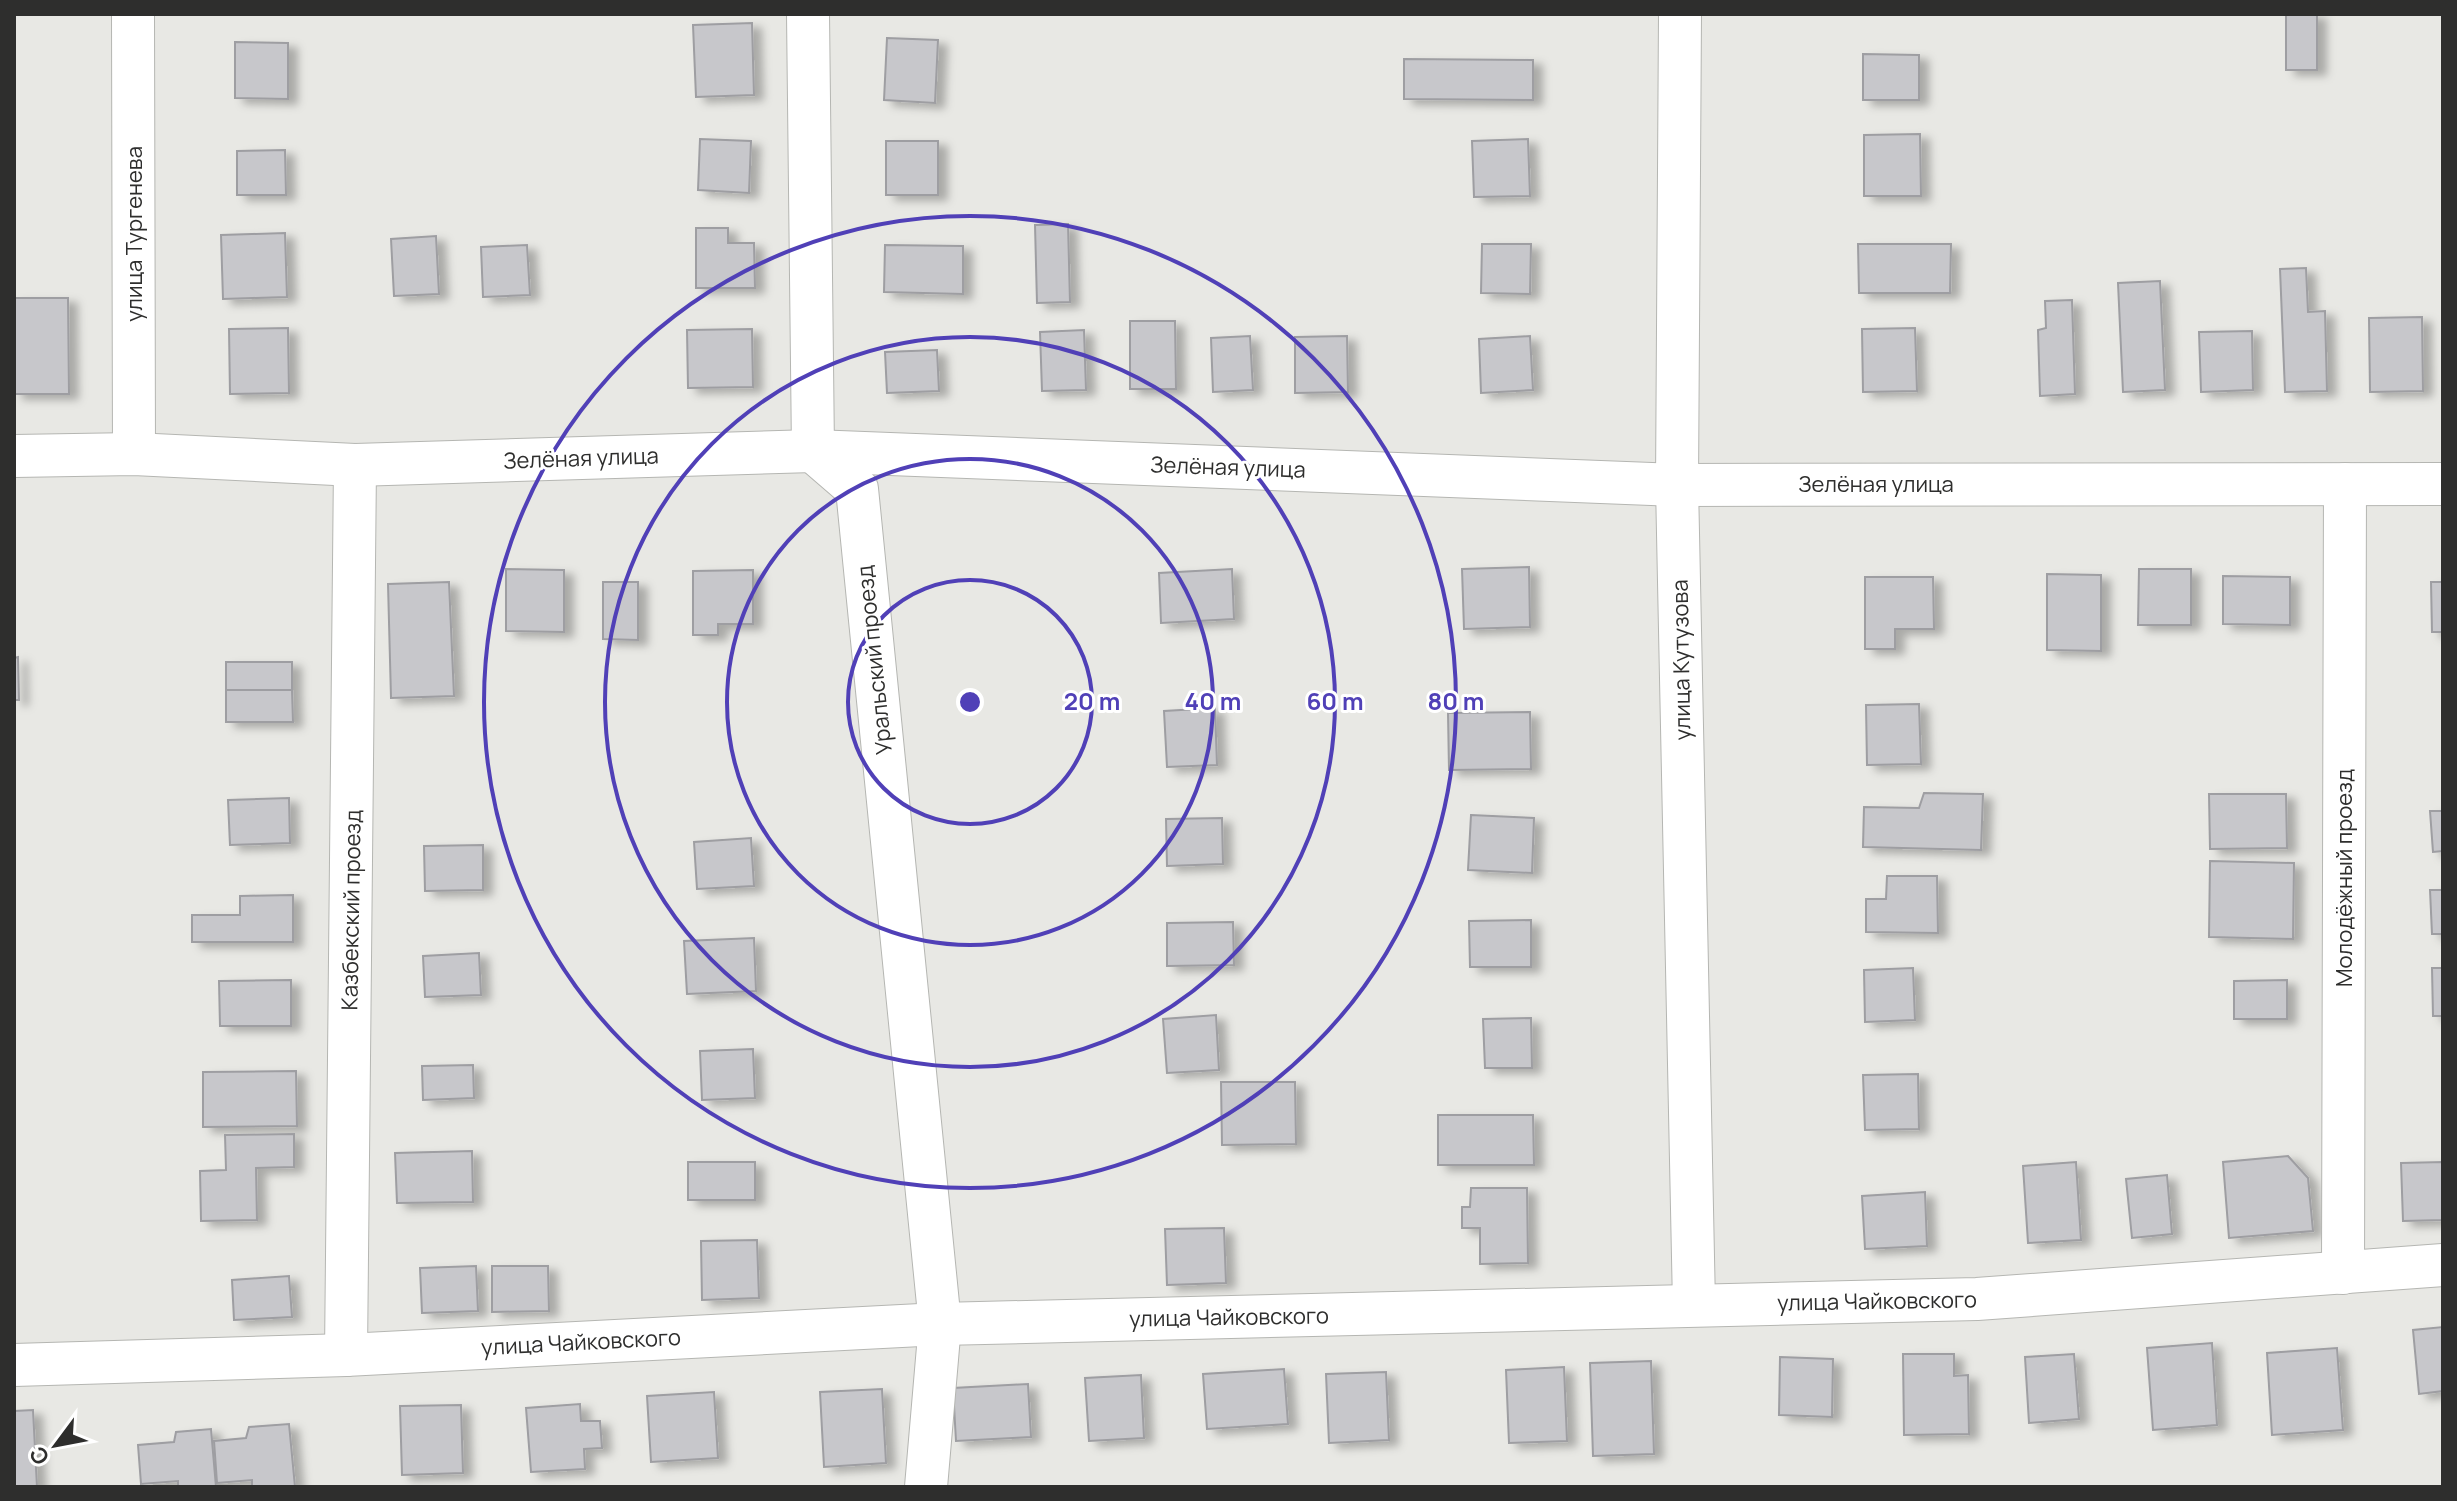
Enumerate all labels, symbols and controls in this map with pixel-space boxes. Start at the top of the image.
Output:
street label: улица Тургенева [119,146,149,322]
street label: Зелёная улица [503,440,659,476]
street label: Зелёная улица [1150,449,1306,485]
street label: Зелёная улица [1798,469,1954,499]
street label: Уральский проезд [849,564,899,756]
street label: улица Кутузова [1665,579,1697,741]
text: 20 m [1064,684,1120,717]
text: 40 m [1185,684,1241,717]
text: 60 m [1306,684,1364,717]
text: 80 m [1428,684,1484,717]
centre of rings [956,688,984,716]
street label: Молодёжный проезд [2329,769,2359,987]
street label: Казбекский проезд [334,809,368,1011]
street label: улица Чайковского [1777,1284,1977,1318]
street label: улица Чайковского [1129,1300,1329,1334]
street label: улица Чайковского [480,1322,682,1362]
north arrow [16,1405,96,1485]
text: С [22,1441,56,1470]

